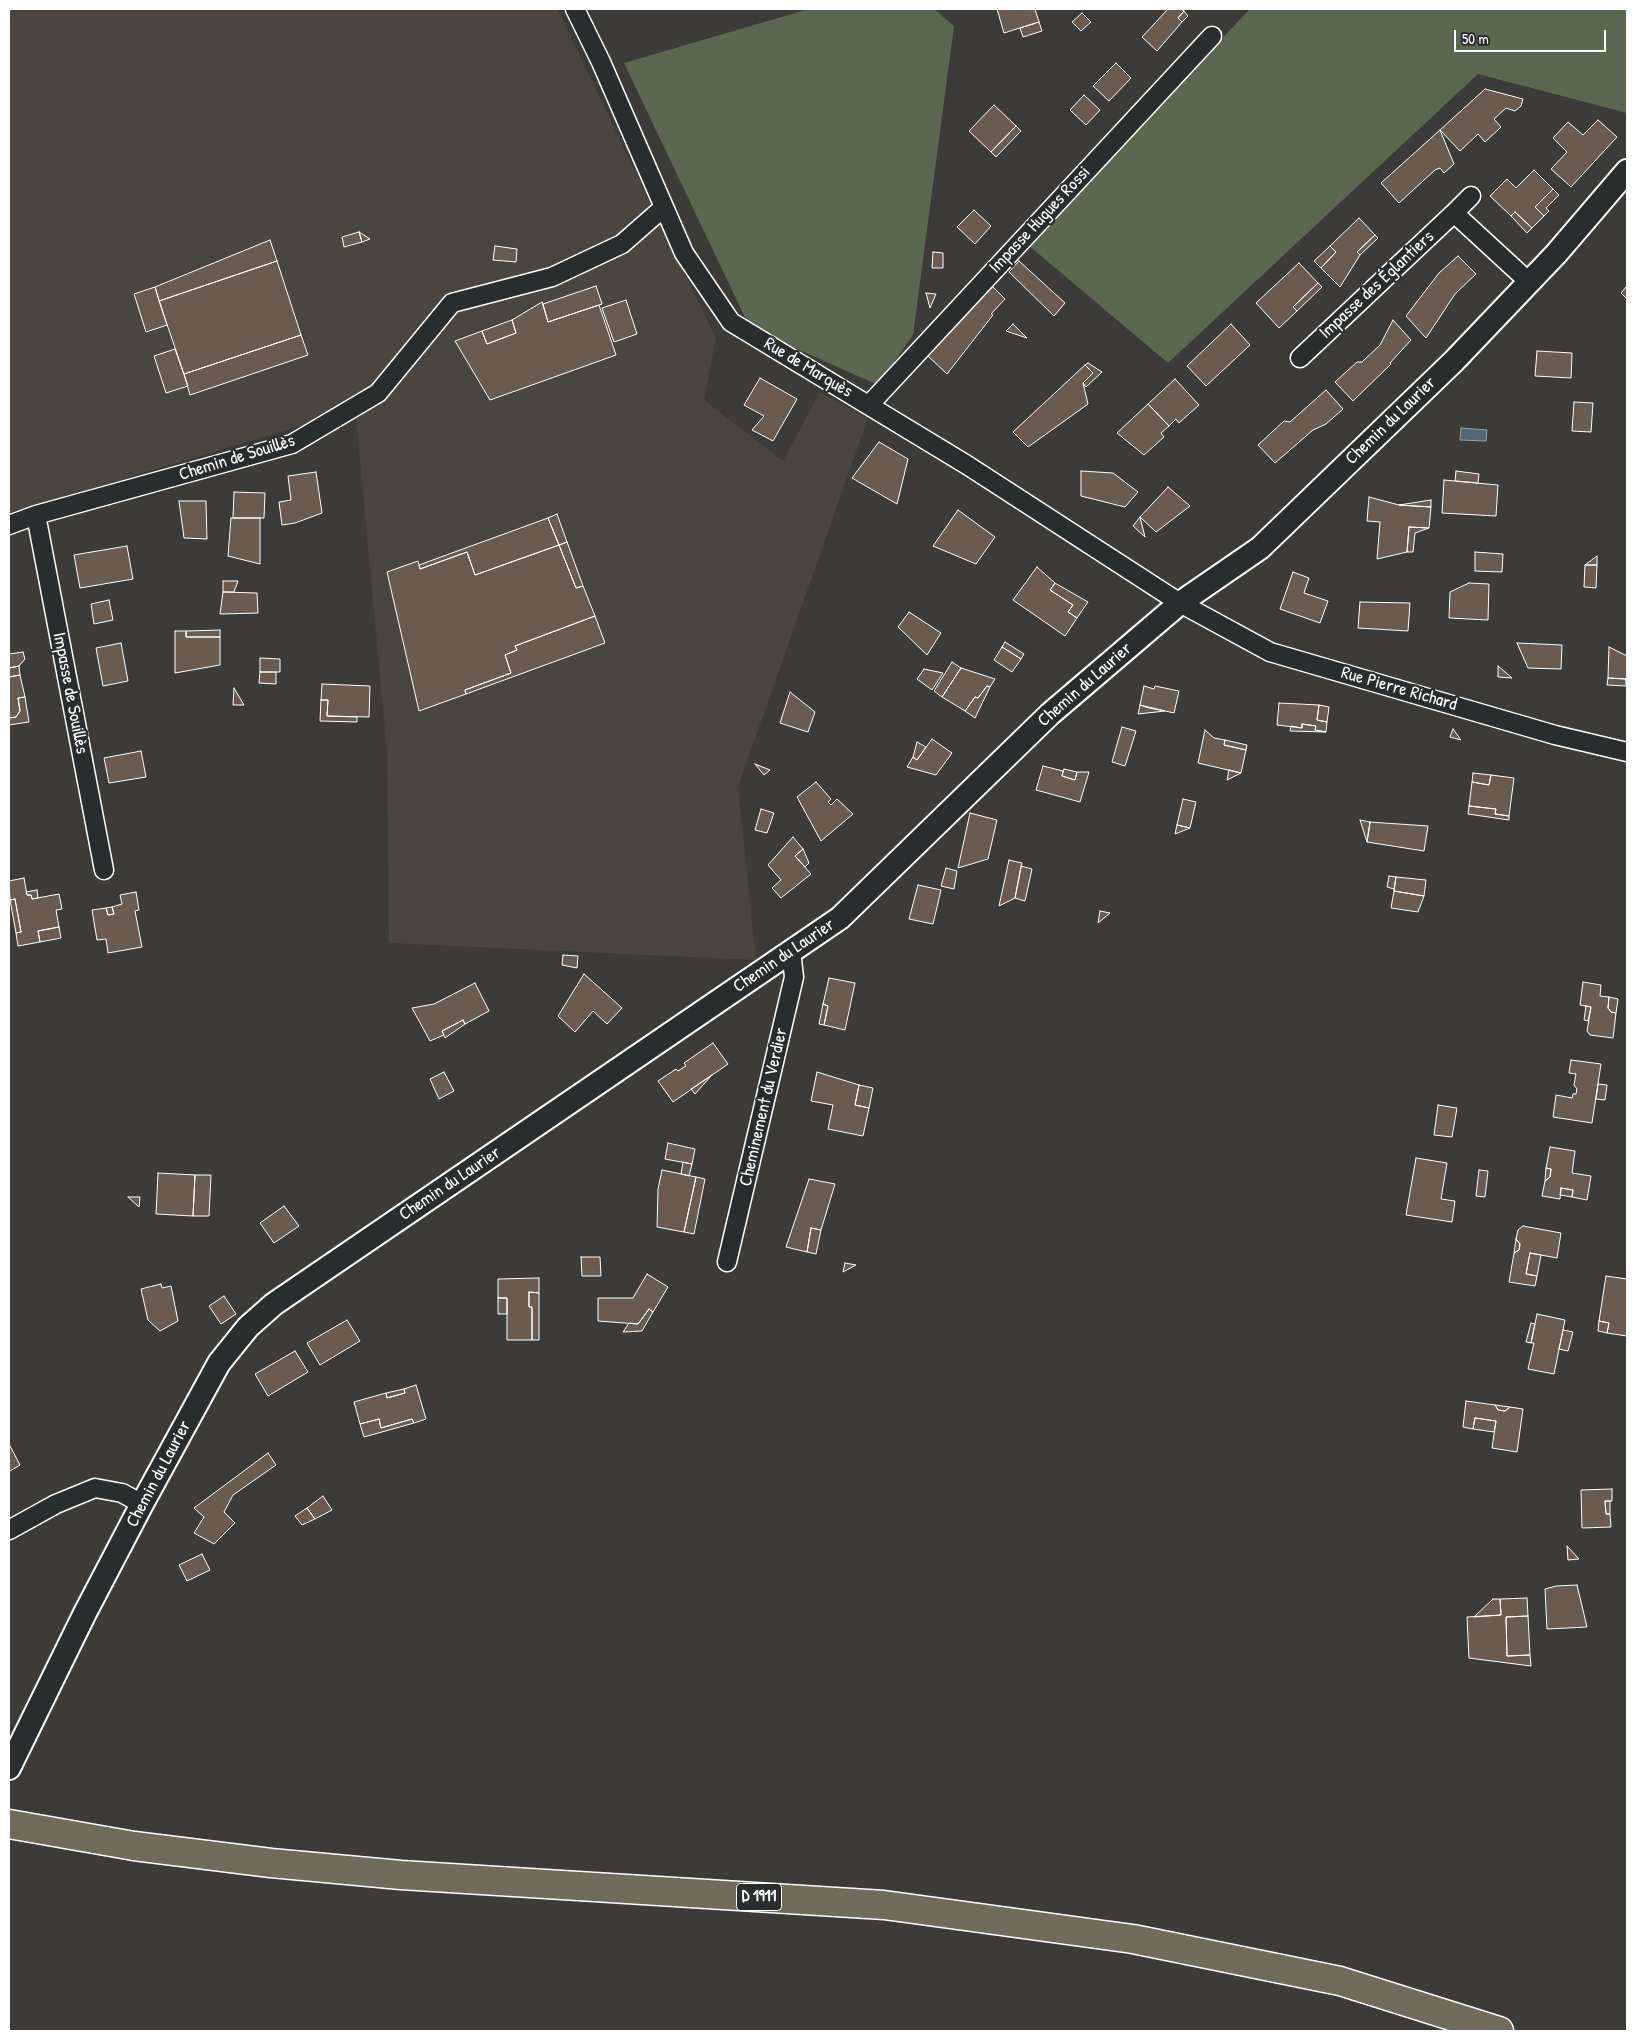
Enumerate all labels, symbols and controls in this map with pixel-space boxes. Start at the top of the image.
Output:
scale bar [1456,20,1608,52]
text: 50 m [1462,28,1489,49]
street label: Impasse Hugues Rossi [985,162,1095,278]
street label: Impasse des Églantiers [1315,226,1439,344]
street label: Rue de Marquès [760,333,856,403]
street label: Chemin du Laurier [1341,372,1441,470]
street label: Chemin de Souillès [176,430,298,486]
street label: Impasse de Souillès [48,630,92,756]
street label: Chemin du Laurier [1034,638,1136,732]
street label: Rue Pierre Richard [1339,662,1459,716]
street label: Chemin du Laurier [729,914,839,998]
street label: Cheminement du Verdier [735,1026,793,1188]
street label: Chemin du Laurier [395,1142,505,1226]
street label: Chemin du Laurier [122,1417,196,1531]
road number: D 1911 [736,1884,782,1910]

